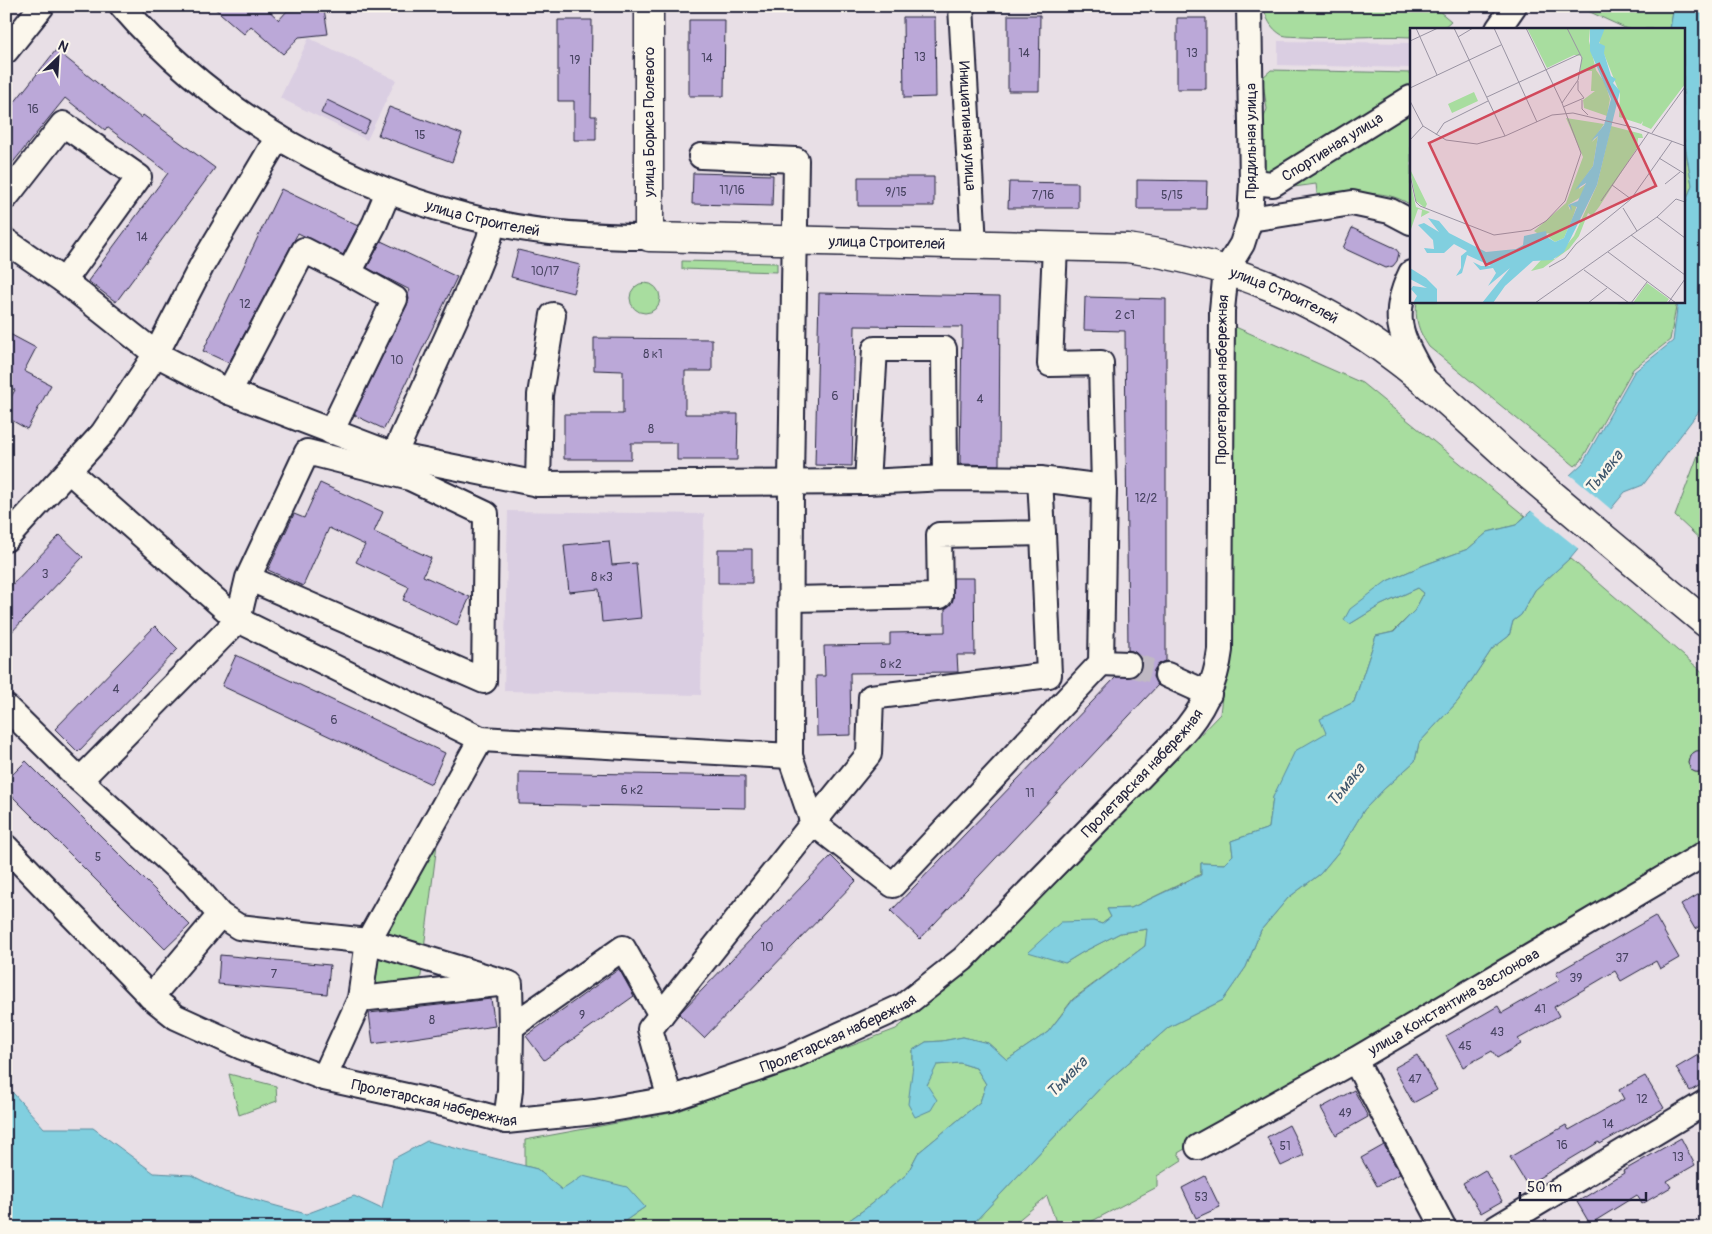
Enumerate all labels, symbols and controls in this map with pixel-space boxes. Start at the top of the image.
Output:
inset map [1410,28,1684,302]
north arrow [32,32,82,82]
text: N [55,37,71,56]
house number: 14 [1018,46,1030,61]
house number: 13 [1186,46,1198,61]
street label: улица Бориса Полевого [640,47,659,198]
house number: 13 [914,50,926,65]
house number: 14 [701,51,713,66]
house number: 19 [570,53,580,68]
street label: Инициативная улица [954,60,981,191]
street label: Прядильная улица [1242,83,1261,199]
house number: 16 [27,102,39,117]
street label: Спортивная улица [1278,108,1387,186]
house number: 15 [414,128,426,143]
house number: 11/16 [719,183,745,198]
house number: 9/15 [885,185,907,200]
house number: 7/16 [1032,188,1054,203]
house number: 5/15 [1161,188,1183,203]
street label: улица Строителей [422,195,541,240]
house number: 14 [136,230,148,245]
street label: улица Строителей [827,232,945,253]
street label: улица Строителей [1227,263,1342,328]
house number: 10/17 [531,264,560,279]
street label: Пролетарская набережная [1212,294,1233,464]
house number: 12 [239,297,251,312]
house number: 2 с1 [1115,308,1135,323]
house number: 8 к1 [643,347,663,362]
house number: 10 [391,353,403,368]
house number: 6 [832,389,839,404]
house number: 4 [977,392,984,407]
house number: 8 [648,422,654,437]
water label: Тьмака [1581,445,1628,498]
house number: 12/2 [1135,491,1157,506]
house number: 3 [42,567,49,582]
house number: 8 к3 [591,570,613,585]
house number: 8 к2 [880,657,902,672]
house number: 4 [113,682,120,697]
street label: Пролетарская набережная [1077,706,1207,841]
house number: 6 [331,713,338,728]
water label: Тьмака [1323,758,1370,811]
house number: 6 к2 [621,783,644,798]
house number: 11 [1025,786,1035,801]
house number: 5 [95,850,101,865]
house number: 10 [761,940,773,955]
street label: улица Константина Заслонова [1364,944,1543,1060]
house number: 37 [1615,951,1629,966]
house number: 7 [271,967,278,982]
house number: 39 [1570,971,1582,986]
street label: Пролетарская набережная [758,990,920,1077]
house number: 41 [1534,1002,1546,1017]
house number: 9 [579,1008,585,1023]
house number: 8 [429,1013,435,1028]
house number: 43 [1490,1025,1504,1040]
house number: 45 [1458,1039,1472,1054]
water label: Тьмака [1042,1051,1093,1102]
house number: 47 [1408,1072,1422,1087]
street label: Пролетарская набережная [350,1075,518,1131]
house number: 12 [1636,1092,1648,1107]
house number: 49 [1338,1106,1352,1121]
house number: 14 [1602,1117,1614,1132]
house number: 16 [1556,1138,1568,1153]
house number: 51 [1279,1139,1291,1154]
house number: 13 [1672,1150,1684,1165]
scale bar [1520,1169,1646,1201]
text: 50 m [1527,1178,1562,1197]
house number: 53 [1194,1190,1208,1205]

